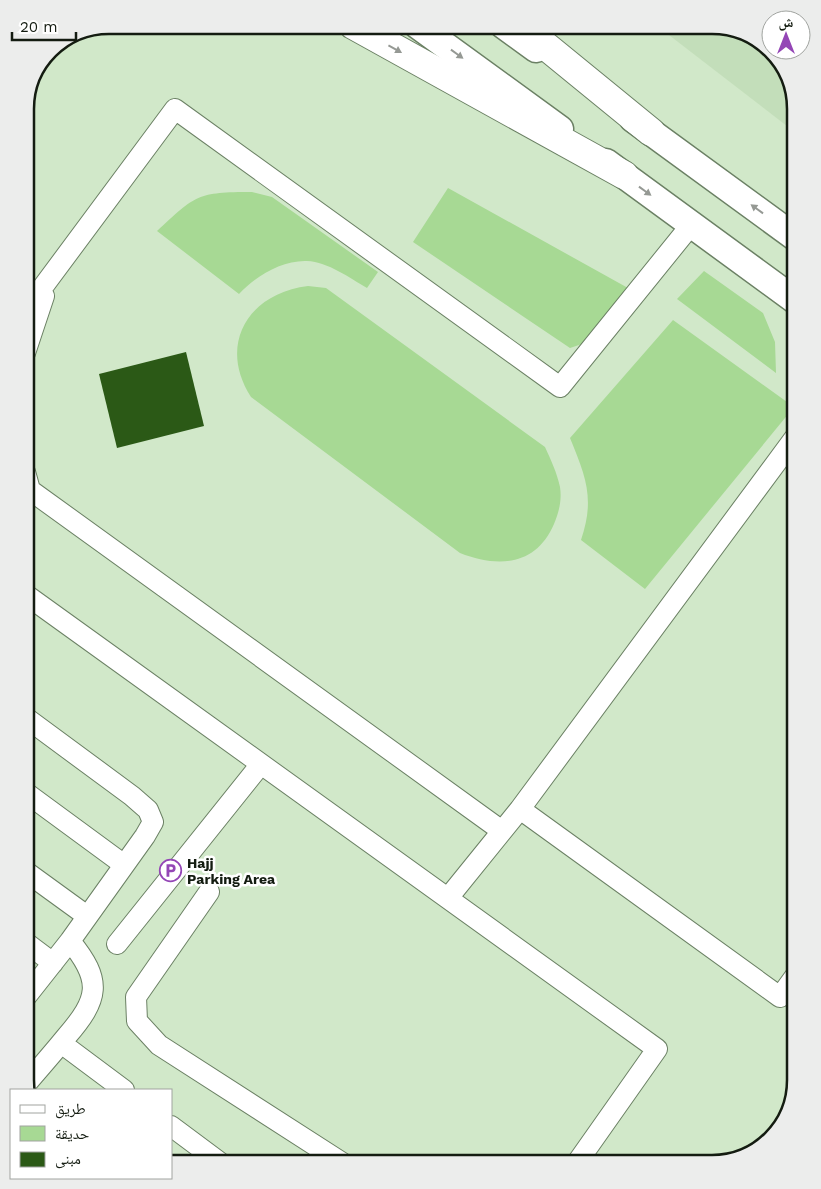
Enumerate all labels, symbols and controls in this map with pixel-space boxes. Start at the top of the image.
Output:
scale bar [12,10,76,42]
north arrow [761,10,811,60]
text: ش [779,14,794,31]
text: 20 m [20,18,58,36]
one-way arrow [389,44,402,53]
one-way arrow [450,49,464,59]
one-way arrow [638,185,651,196]
one-way arrow [750,204,763,214]
place label: Hajj Parking Area [187,855,276,887]
parking icon: Hajj Parking Area [159,859,183,883]
legend [10,1089,172,1179]
text: طريق [55,1100,86,1119]
text: حديقة [55,1125,90,1143]
text: مبنى [55,1150,81,1169]

